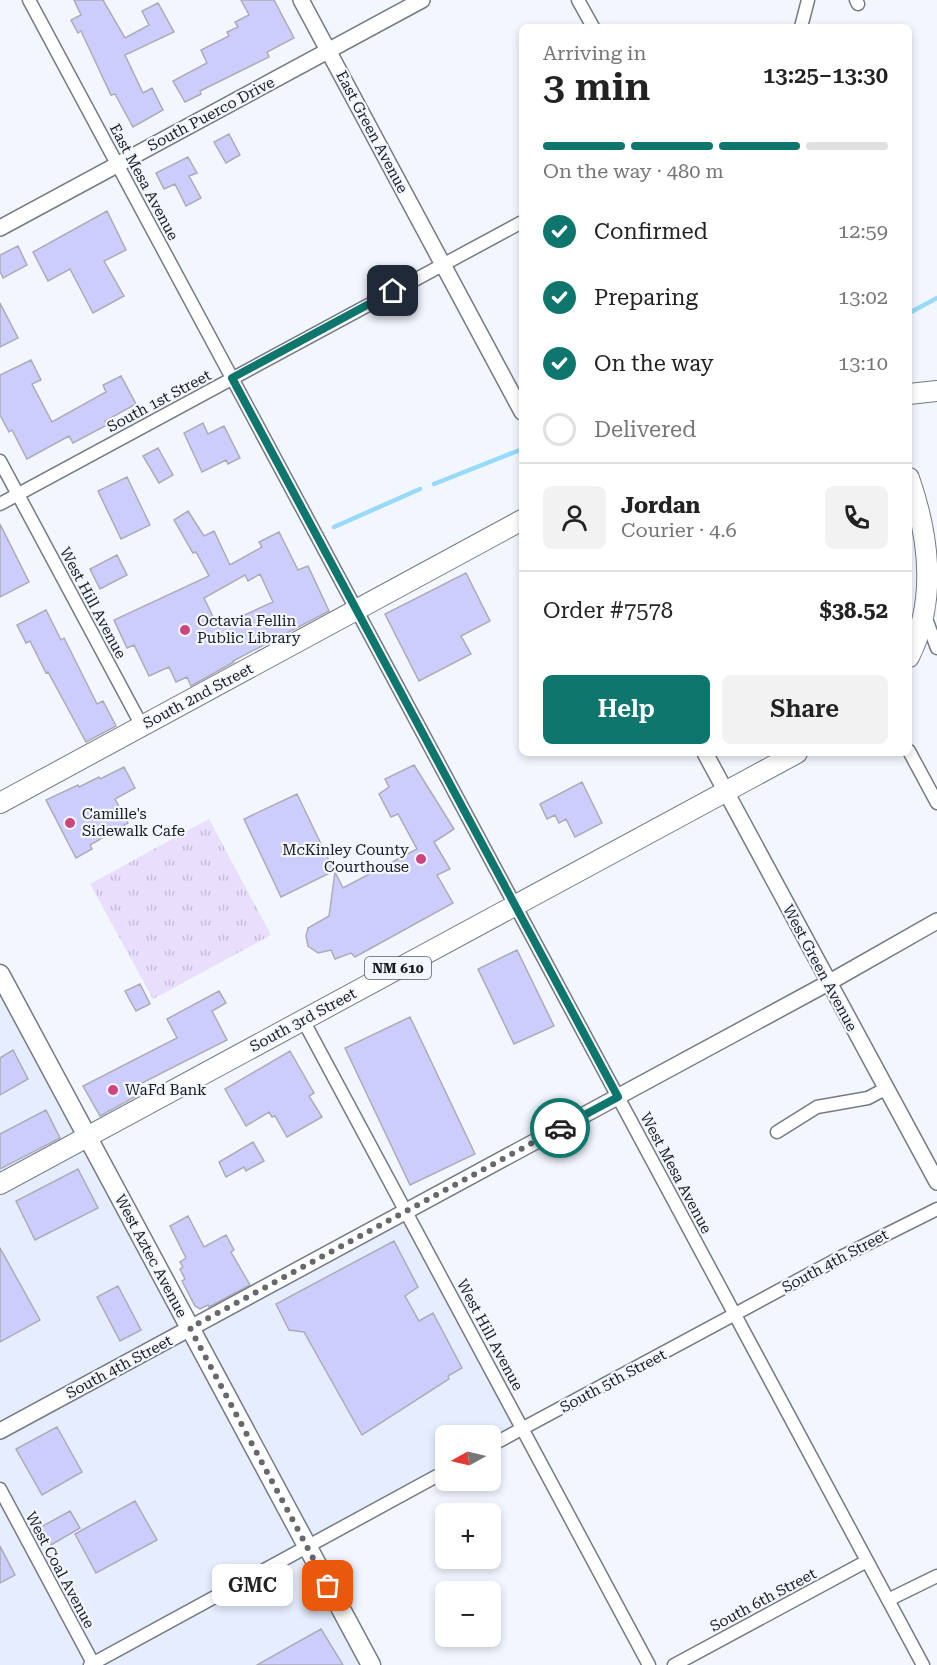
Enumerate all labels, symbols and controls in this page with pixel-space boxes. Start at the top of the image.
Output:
text: Arriving in [543,41,646,65]
text: 13:25–13:30 [763,63,888,88]
text: 3 min [543,64,650,110]
street label: East Green Avenue [332,68,412,196]
street label: South Puerco Drive [144,73,278,155]
street label: East Mesa Avenue [106,121,182,243]
text: On the way · 480 m [543,159,724,183]
icon: check [543,215,576,248]
text: Confirmed [594,219,708,244]
text: 12:59 [838,219,888,243]
pin [367,265,418,316]
icon: home [376,274,409,307]
icon: check [543,281,576,314]
text: Preparing [594,285,698,310]
text: 13:02 [838,285,888,309]
icon: check [543,347,576,380]
text: On the way [594,351,714,376]
text: 13:10 [838,351,888,375]
street label: South 1st Street [104,366,214,436]
text: Delivered [594,417,696,442]
button: person [543,486,606,549]
button: phone [825,486,888,549]
text: Jordan [621,493,700,518]
text: Courier · 4.6 [621,518,737,542]
street label: West Hill Avenue [56,544,130,662]
text: Order #7578 [543,598,673,623]
text: $38.52 [819,598,888,623]
place label: Octavia Fellin Public Library [197,612,301,647]
marker: Octavia Fellin Public Library [178,623,192,637]
street label: South 2nd Street [140,659,256,733]
button: Help [543,675,710,744]
button: Share [722,675,888,744]
place label: Camille's Sidewalk Cafe [82,805,185,840]
marker: Camille's Sidewalk Cafe [63,816,77,830]
place label: McKinley County Courthouse [282,841,409,876]
marker: McKinley County Courthouse [414,852,428,866]
street label: West Green Avenue [779,902,861,1034]
road number: NM 610 [365,957,431,979]
street label: South 3rd Street [247,984,360,1056]
place label: WaFd Bank [125,1081,207,1099]
marker: WaFd Bank [106,1083,120,1097]
courier [530,1098,590,1158]
street label: West Mesa Avenue [636,1109,716,1237]
icon: car [544,1112,577,1145]
street label: West Aztec Avenue [111,1191,191,1321]
street label: South 4th Street [779,1225,892,1297]
street label: West Hill Avenue [453,1276,527,1394]
street label: South 4th Street [63,1331,176,1403]
street label: South 5th Street [557,1345,670,1417]
north arrow [435,1425,501,1491]
map controls [435,1425,501,1647]
button: + [435,1503,501,1569]
street label: West Coal Avenue [22,1509,98,1631]
pin [302,1560,353,1611]
street label: South 6th Street [707,1564,820,1636]
callout: GMC [211,1565,292,1607]
icon: bag [311,1569,344,1602]
text: GMC [228,1573,277,1597]
button: − [435,1581,501,1647]

